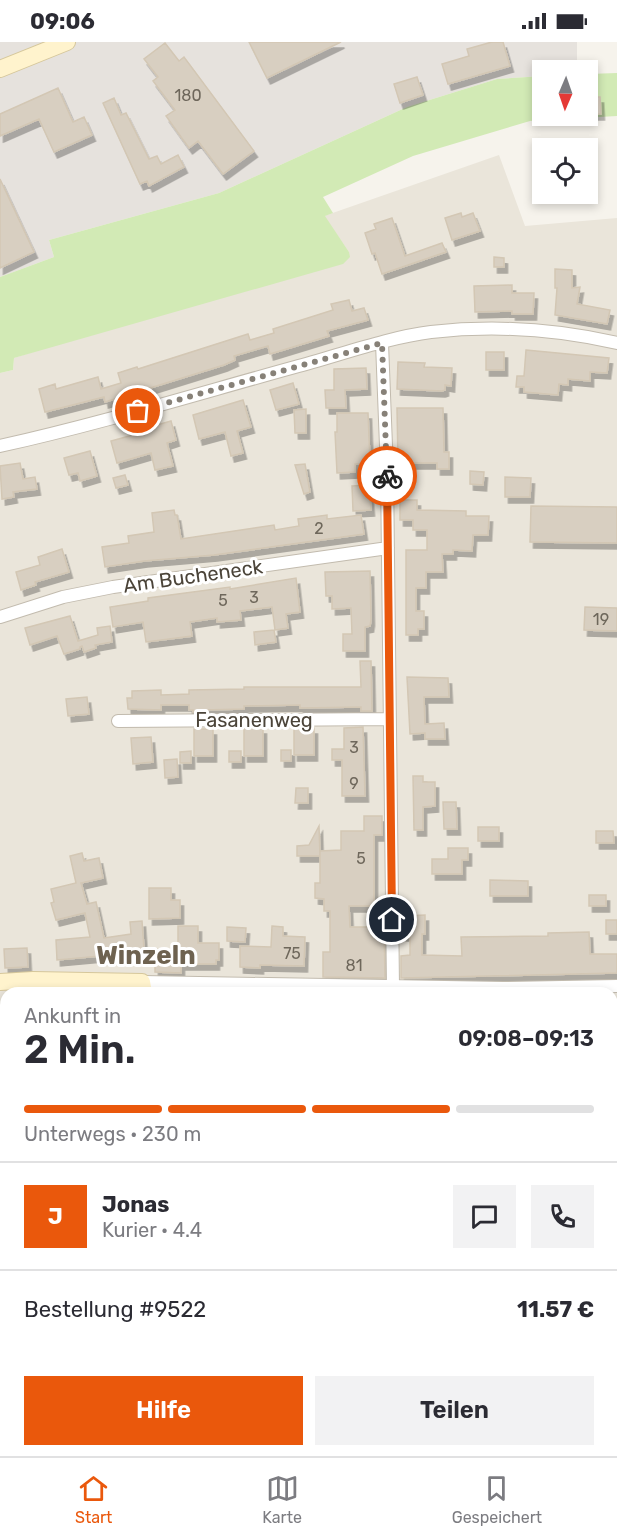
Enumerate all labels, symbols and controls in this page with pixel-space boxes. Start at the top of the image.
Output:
text: 09:06 [30,8,95,35]
north arrow [532,60,598,126]
map controls [532,60,598,204]
house number: 180 [174,86,202,105]
button: locate [532,138,598,204]
pin [112,385,163,436]
icon: bag [121,394,154,427]
courier [357,446,417,506]
icon: bike [371,460,404,493]
house number: 2 [314,519,324,538]
street label: Am Bucheneck [122,554,265,598]
house number: 3 [249,588,259,607]
house number: 5 [218,591,228,610]
house number: 19 [593,610,609,629]
street label: Fasanenweg [195,708,313,732]
house number: 3 [349,738,359,757]
house number: 9 [349,774,359,793]
house number: 5 [356,849,366,868]
pin [366,894,417,945]
icon: home [375,903,408,936]
district label: Winzeln [96,940,196,971]
house number: 75 [283,944,301,963]
house number: 81 [345,956,363,975]
text: Ankunft in [24,1004,121,1028]
text: 09:08–09:13 [458,1025,594,1052]
text: 2 Min. [24,1027,135,1073]
text: Unterwegs · 230 m [24,1122,201,1146]
button: chat [453,1185,516,1248]
button: phone [531,1185,594,1248]
text: Jonas [102,1191,170,1218]
text: J [48,1203,63,1230]
text: Kurier · 4.4 [102,1218,202,1242]
text: Bestellung #9522 [24,1296,206,1323]
text: 11.57 € [517,1296,594,1323]
button: Hilfe [24,1376,303,1445]
button: Teilen [315,1376,594,1445]
tab: Start [75,1472,112,1527]
tab: Karte [262,1472,302,1527]
tab: Gespeichert [452,1472,542,1527]

